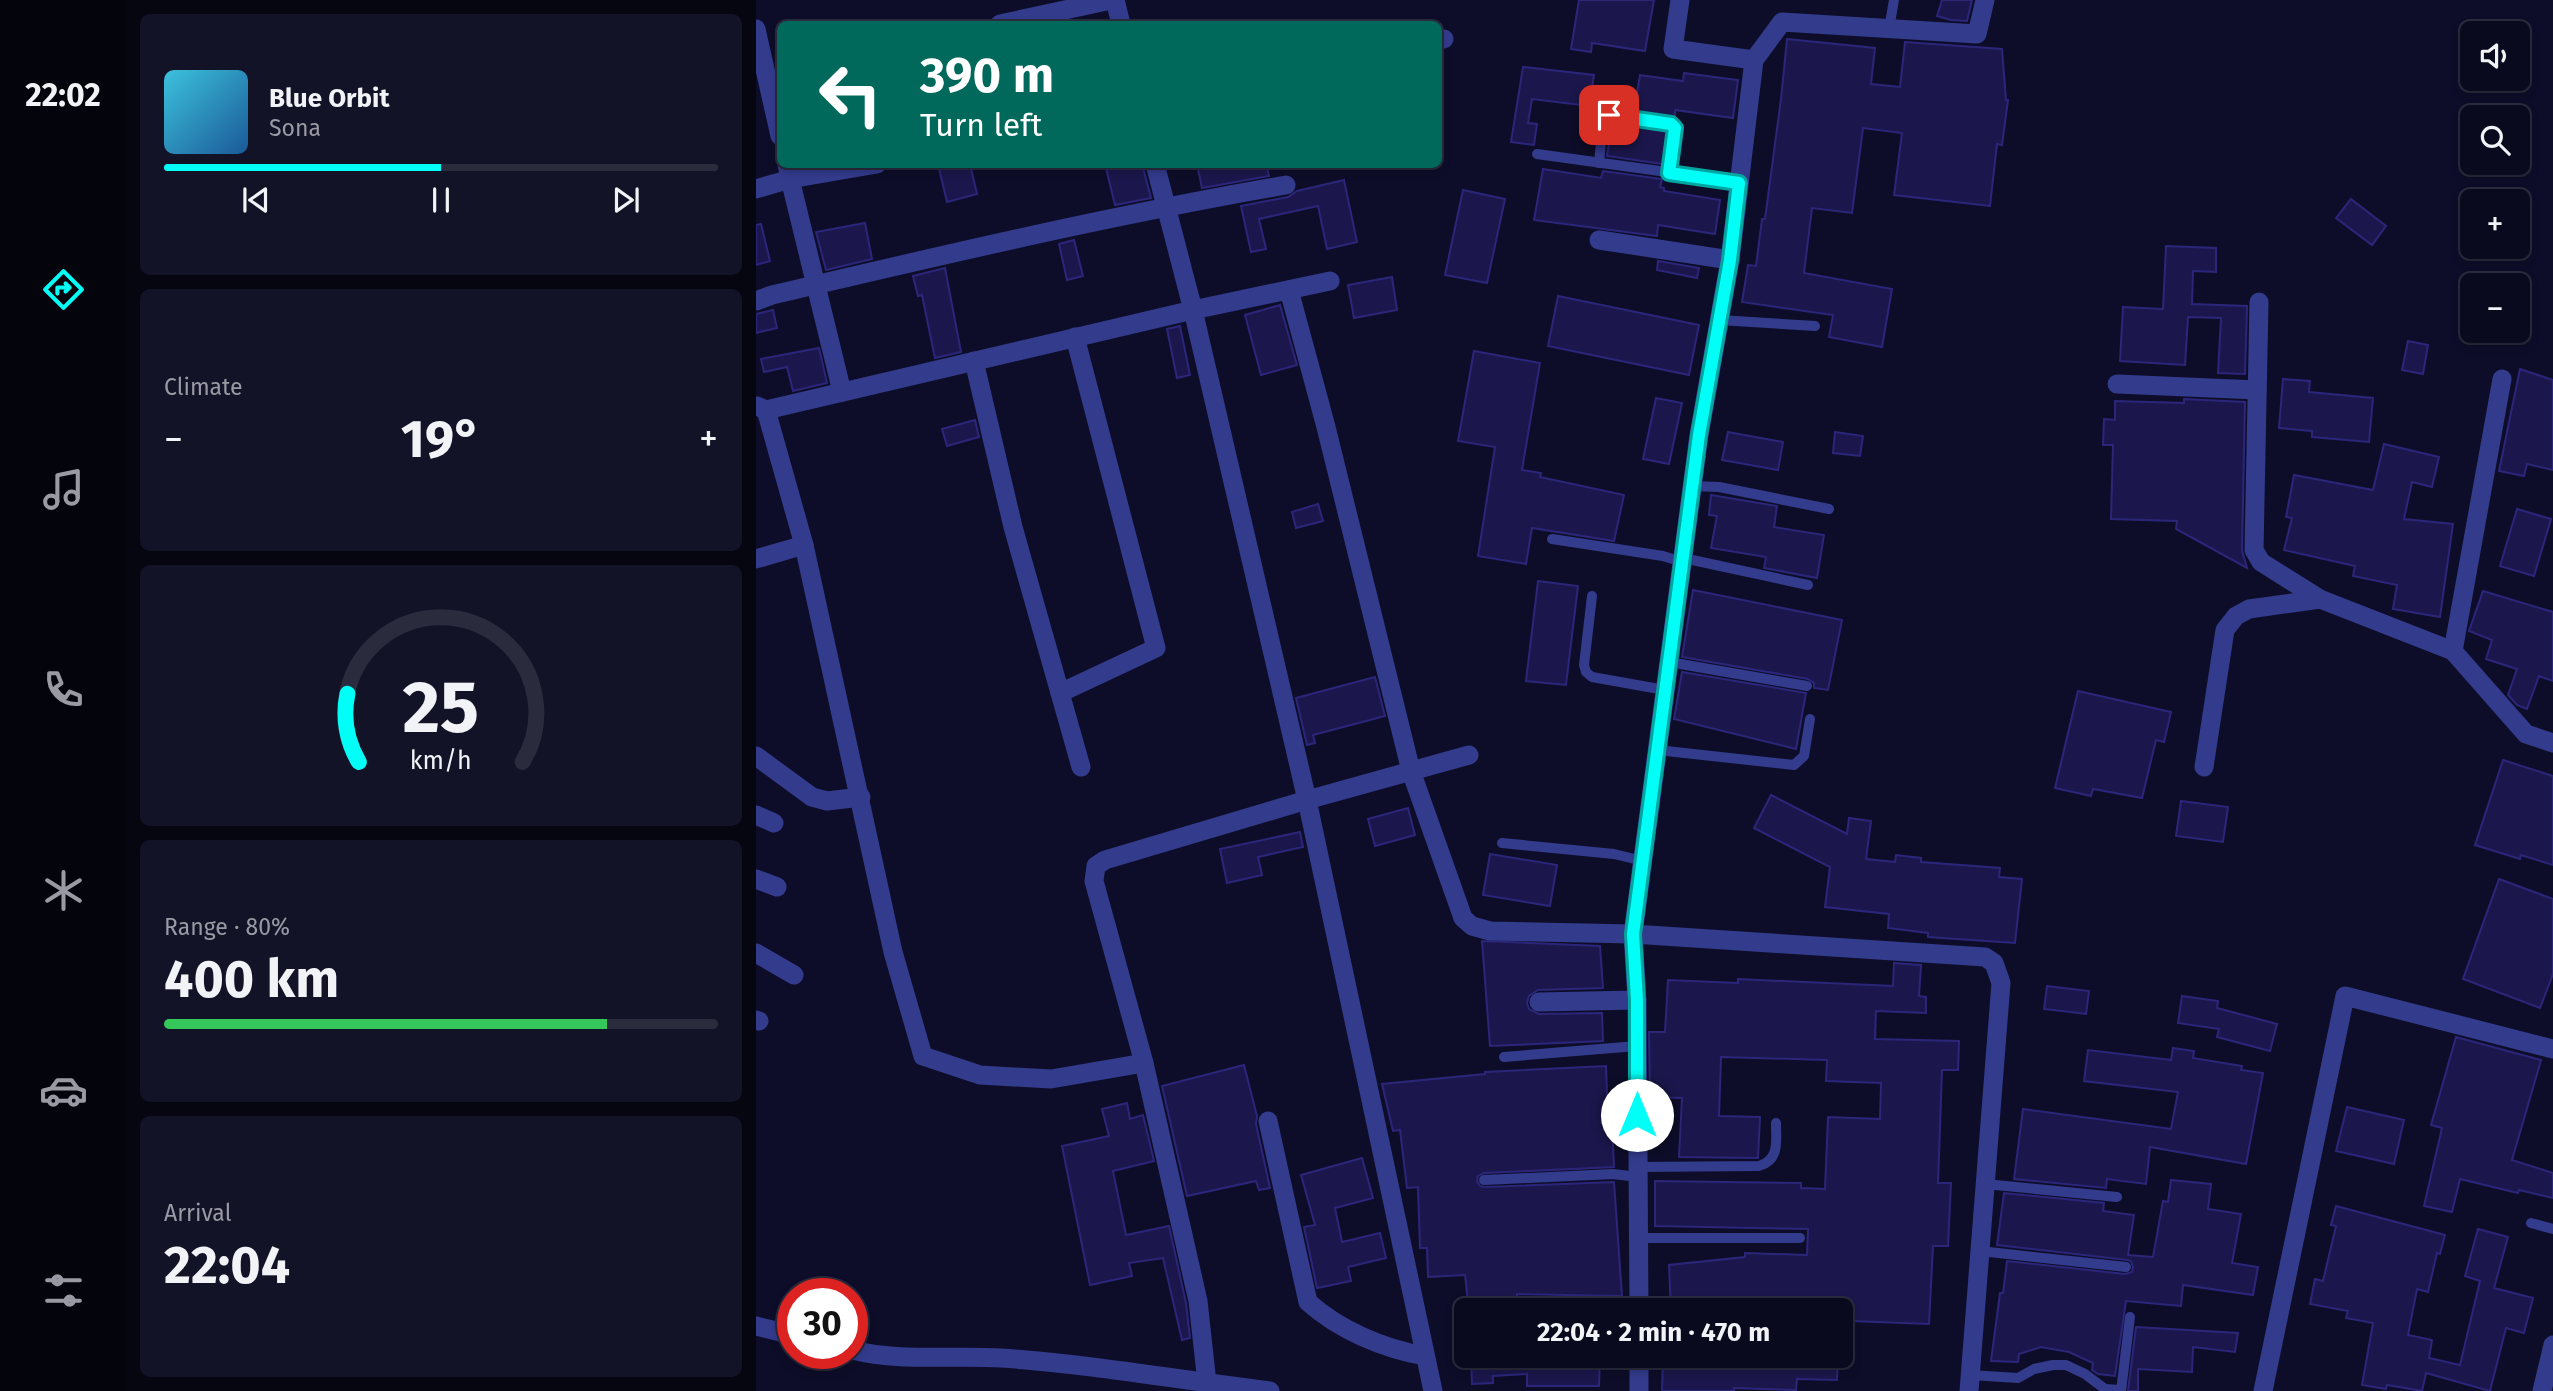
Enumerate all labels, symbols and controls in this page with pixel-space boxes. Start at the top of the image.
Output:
map controls [2460,21,2530,343]
button: sound [2460,21,2530,91]
text: 390 m [920,46,1054,105]
icon: left [805,49,896,140]
text: 22:02 [25,76,101,114]
text: Blue Orbit [269,83,389,114]
pin [1579,85,1639,145]
icon: arrive [1590,96,1628,134]
button: search [2460,105,2530,175]
text: Turn left [920,106,1042,144]
text: Sona [269,114,321,142]
icon: previous [237,181,275,219]
icon: pause [422,181,460,219]
icon: next [607,181,645,219]
button: + [2460,189,2530,259]
icon: directions [39,265,88,314]
button: − [2460,273,2530,343]
text: Climate [164,373,243,401]
text: 19° [401,408,481,471]
text: − [164,416,183,462]
text: + [699,416,718,462]
icon: music [39,465,88,514]
text: 25 [403,664,479,751]
icon: phone [39,665,88,714]
text: km/h [410,745,472,775]
icon: climate [39,866,88,915]
text: Range · 80% [164,913,290,941]
text: 400 km [164,948,339,1011]
icon: car [39,1066,88,1115]
position arrow [1600,1078,1674,1152]
text: Arrival [164,1199,231,1227]
text: 22:04 [164,1234,290,1297]
icon: filters [39,1266,88,1315]
speed limit sign: 30 [777,1278,868,1369]
text: 22:04 · 2 min · 470 m [1537,1317,1770,1348]

